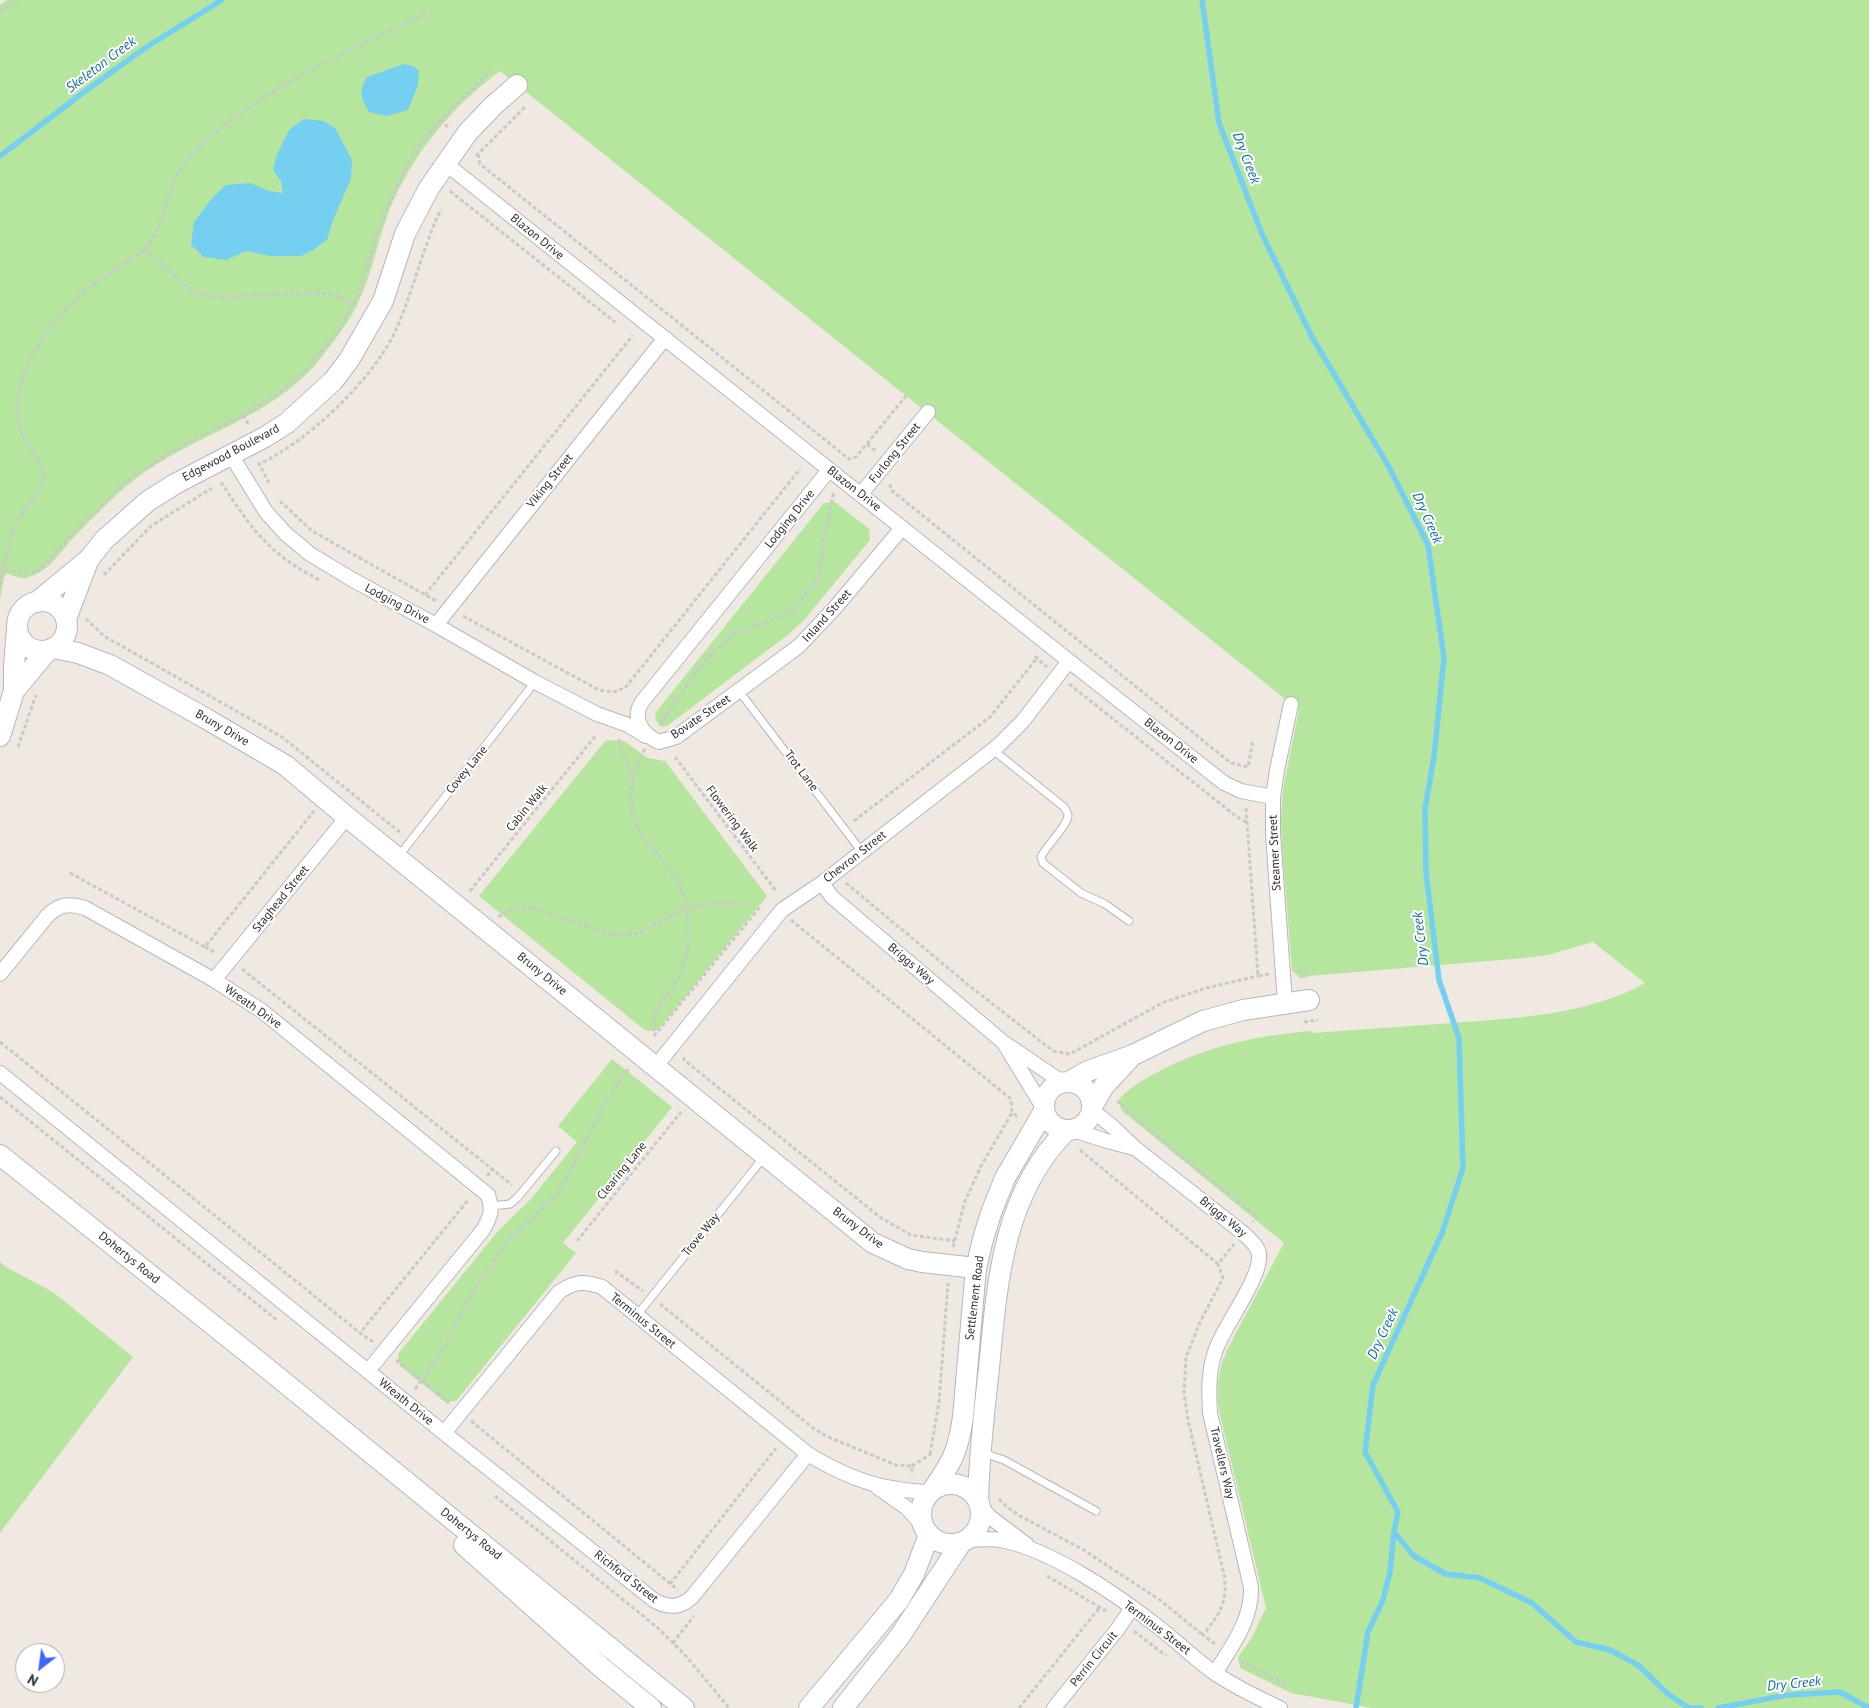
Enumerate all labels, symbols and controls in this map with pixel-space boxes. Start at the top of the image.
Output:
water label: Skeleton Creek [63,33,139,97]
water label: Dry Creek [1228,130,1264,186]
street label: Blazon Drive [507,211,567,263]
street label: Furlong Street [866,420,924,486]
street label: Edgewood Boulevard [180,421,282,485]
street label: Viking Street [524,451,576,511]
street label: Blazon Drive [824,463,884,515]
street label: Lodging Drive [762,487,818,551]
water label: Dry Creek [1408,490,1446,546]
street label: Lodging Drive [362,581,432,627]
street label: Inland Street [799,587,855,645]
street label: Bovate Street [668,692,734,742]
street label: Bruny Drive [193,707,251,749]
street label: Blazon Drive [1141,715,1201,767]
street label: Covey Lane [443,743,491,797]
street label: Trot Lane [781,748,821,794]
street label: Cabin Walk [504,781,550,835]
street label: Flowering Walk [702,783,762,855]
street label: Steamer Street [1266,815,1284,891]
street label: Chevron Street [821,828,889,886]
street label: Staghead Street [250,863,312,935]
water label: Dry Creek [1409,911,1433,967]
street label: Briggs Way [885,940,937,988]
street label: Bruny Drive [514,950,570,998]
street label: Wreath Drive [222,982,284,1032]
street label: Clearing Lane [594,1139,650,1203]
street label: Briggs Way [1197,1194,1249,1240]
street label: Bruny Drive [830,1204,886,1252]
street label: Trove Way [679,1210,723,1260]
street label: Dohertys Road [95,1229,163,1287]
street label: Settlement Road [963,1255,987,1341]
street label: Terminus Street [607,1290,679,1352]
water label: Dry Creek [1364,1306,1402,1362]
street label: Wreath Drive [376,1376,436,1428]
street label: Travellers Way [1207,1426,1237,1500]
street label: Dohertys Road [437,1505,505,1563]
street label: Richford Street [591,1548,661,1606]
street label: Terminus Street [1121,1598,1193,1658]
street label: Perrin Circuit [1067,1629,1121,1689]
north arrow [15,1643,65,1693]
text: N [25,1670,41,1690]
water label: Dry Creek [1766,1673,1822,1695]

